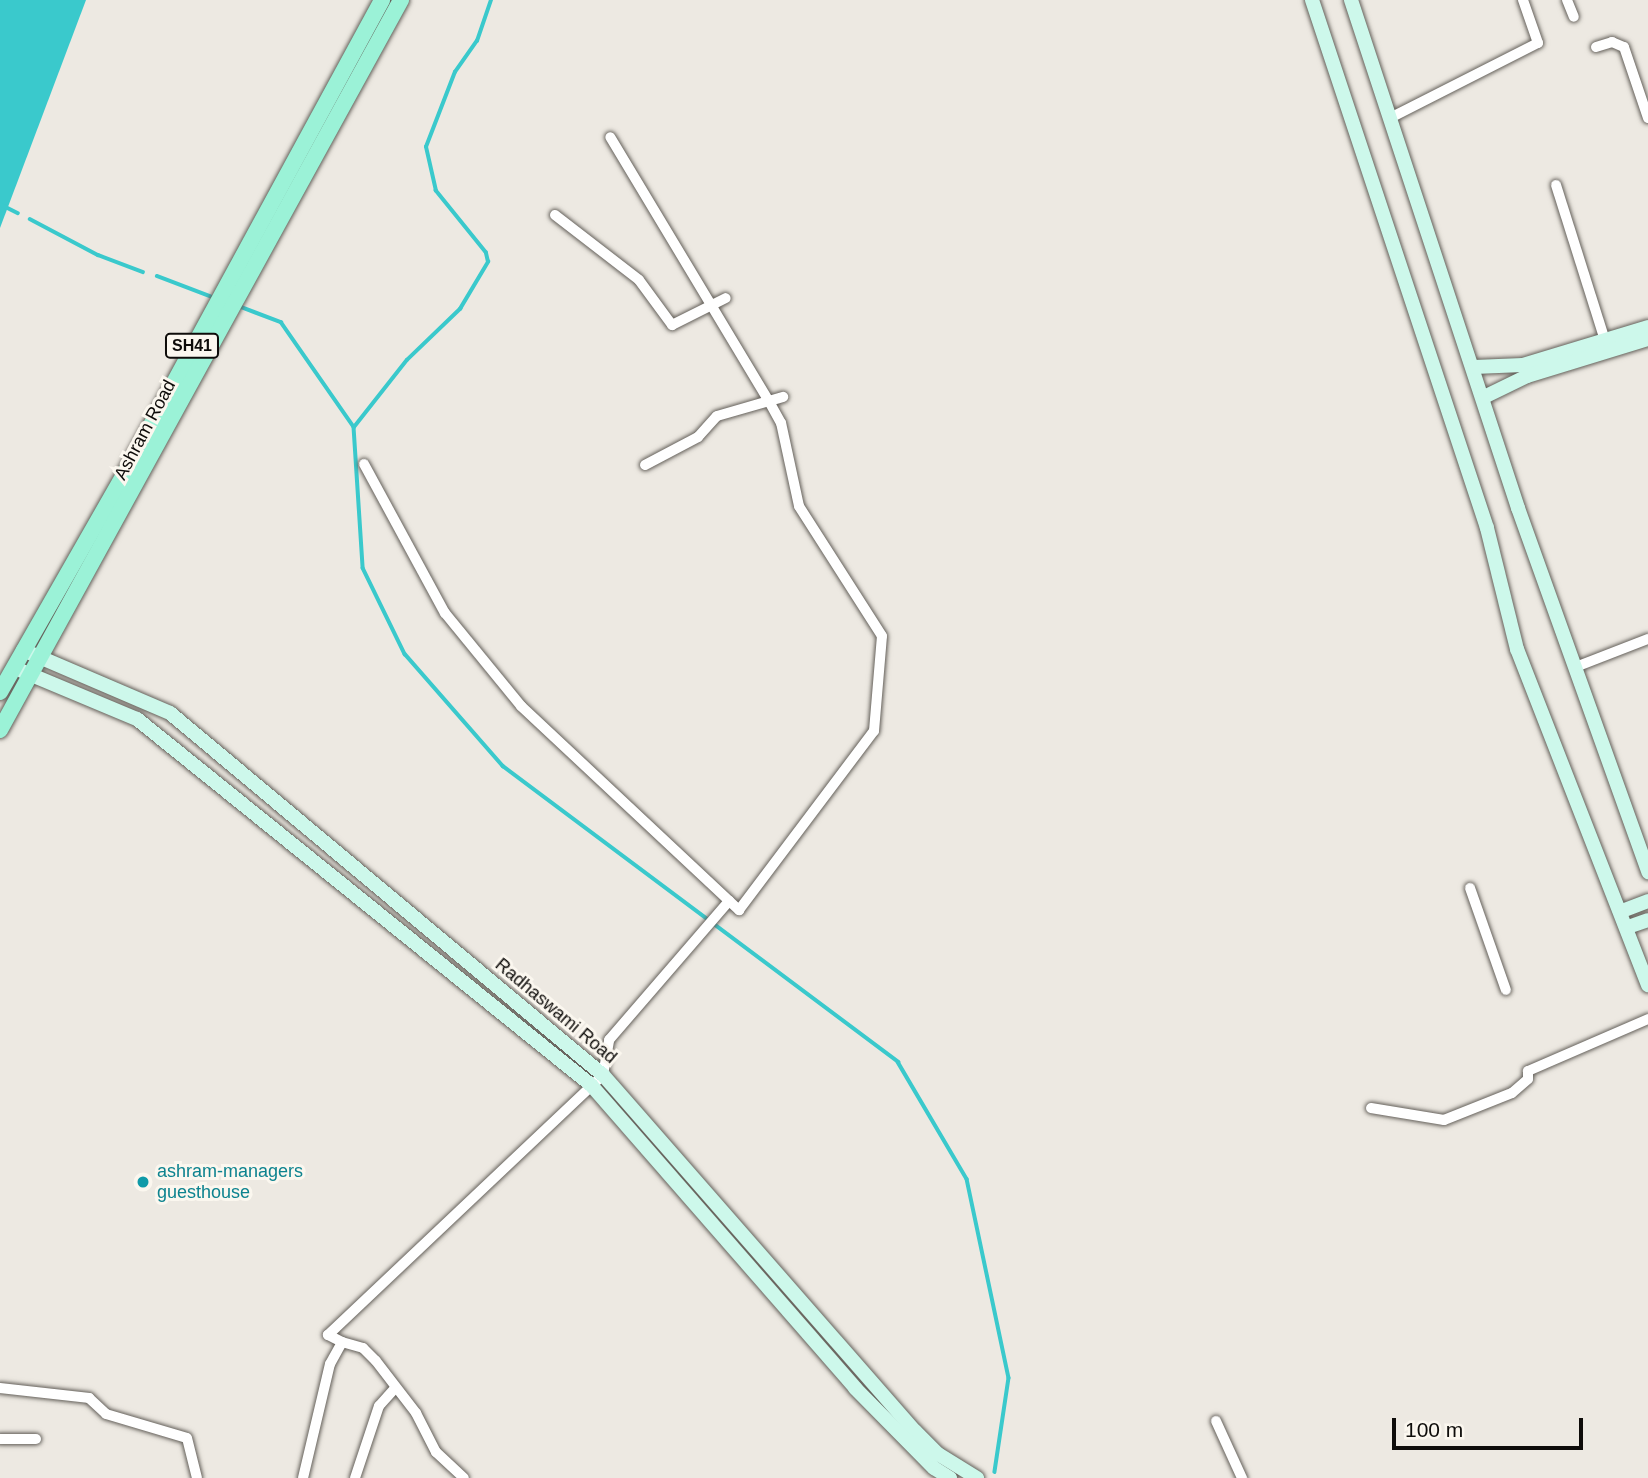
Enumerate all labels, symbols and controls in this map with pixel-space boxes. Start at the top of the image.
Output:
road number: SH41 [164,334,220,358]
street label: Ashram Road [110,376,180,484]
street label: Radhaswami Road [491,954,621,1068]
place label: ashram-managers guesthouse [157,1161,303,1204]
marker: ashram-managers guesthouse [135,1174,151,1190]
scale bar [1396,1404,1587,1448]
text: 100 m [1405,1418,1463,1441]

